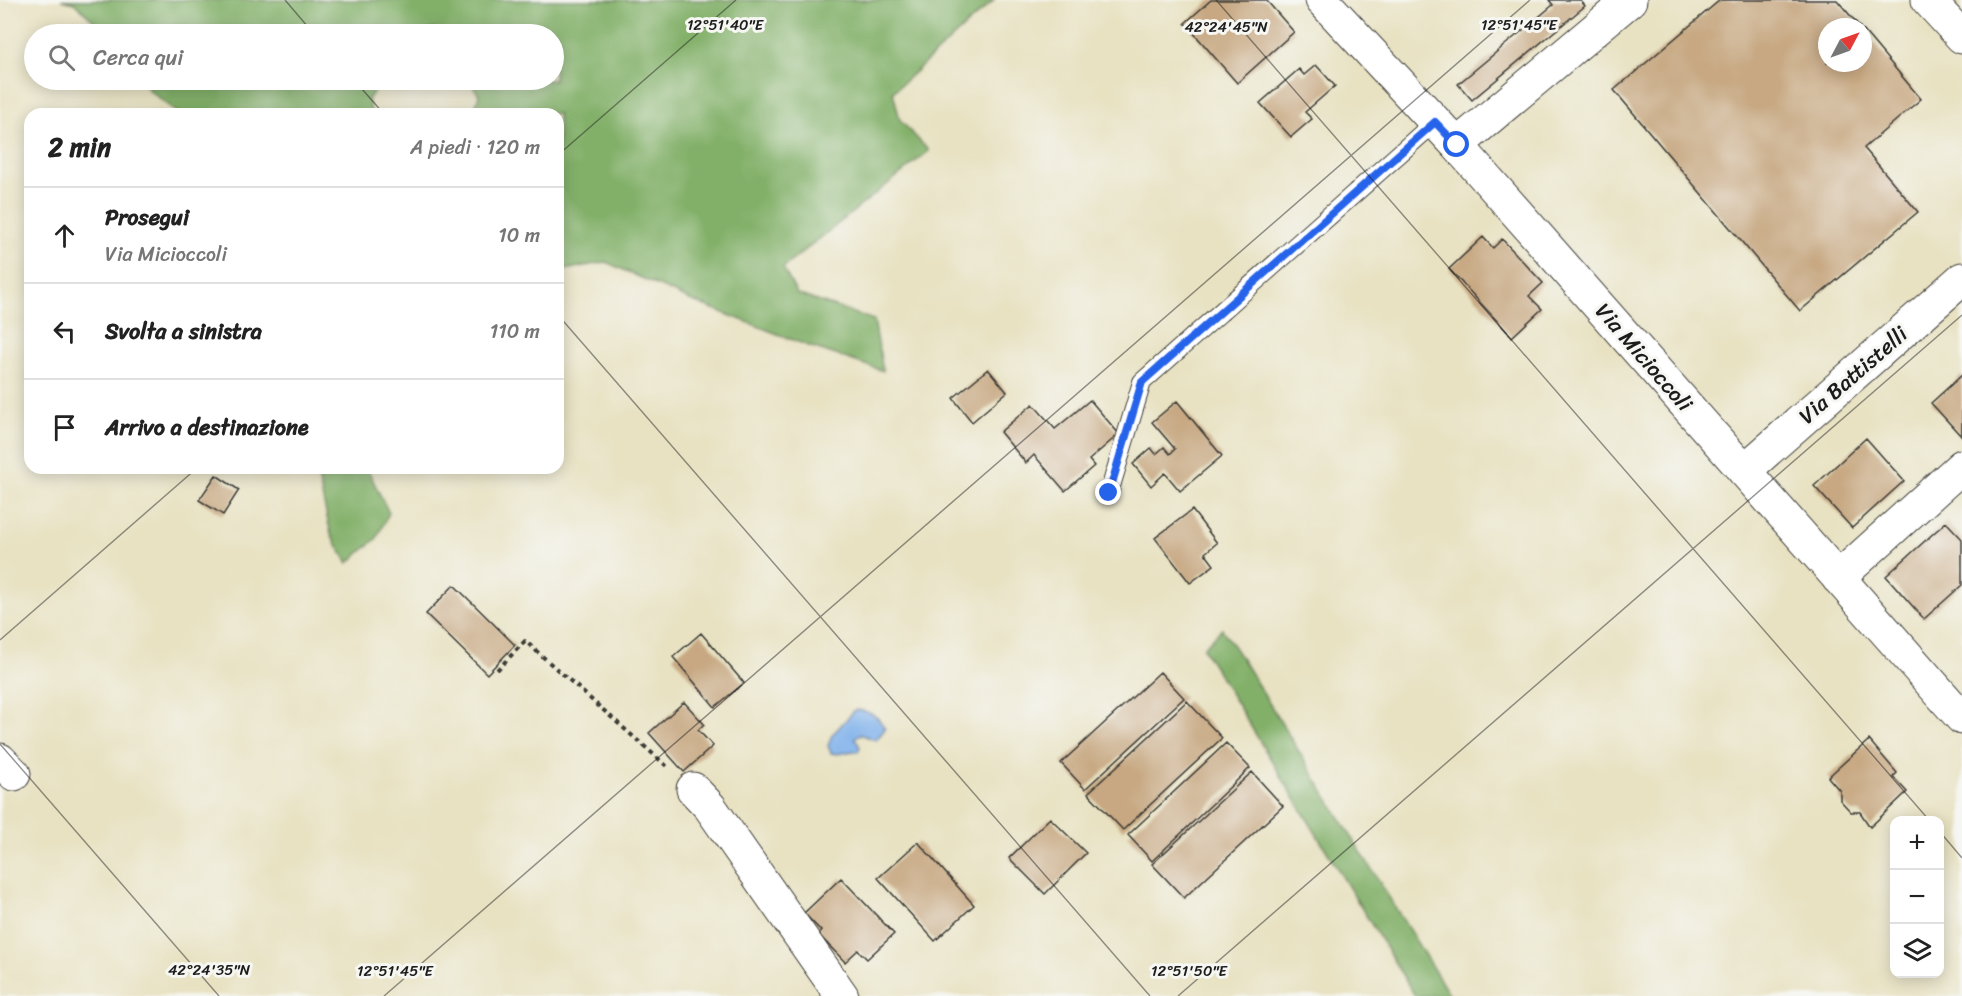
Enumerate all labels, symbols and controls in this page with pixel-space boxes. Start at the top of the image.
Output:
text: 12°51'40"E [687,12,765,38]
text: 12°51'45"E [1481,12,1559,38]
text: 42°24'45"N [1184,14,1268,40]
north arrow [1818,18,1872,72]
search box [24,24,564,90]
text: Cerca qui [93,38,183,77]
icon: search [45,41,78,74]
text: 2 min [48,124,111,170]
text: A piedi · 120 m [410,130,540,165]
route start [1443,131,1469,157]
text: Prosegui [105,198,189,237]
text: 10 m [498,218,540,253]
icon: ahead [48,219,81,252]
text: Via Micioccoli [105,237,227,272]
street label: Via Micioccoli [1585,294,1703,421]
text: Svolta a sinistra [105,312,262,351]
text: 110 m [490,314,540,349]
icon: left [48,315,81,348]
street label: Via Battistelli [1789,315,1917,434]
text: Arrivo a destinazione [105,408,309,447]
icon: arrive [48,411,81,444]
route end [1095,479,1121,505]
map controls [1890,816,1944,978]
button: + [1890,816,1944,870]
button: − [1890,870,1944,924]
button: layers [1890,924,1944,978]
text: 42°24'35"N [168,957,251,983]
text: 12°51'45"E [357,958,435,984]
text: 12°51'50"E [1151,958,1229,984]

